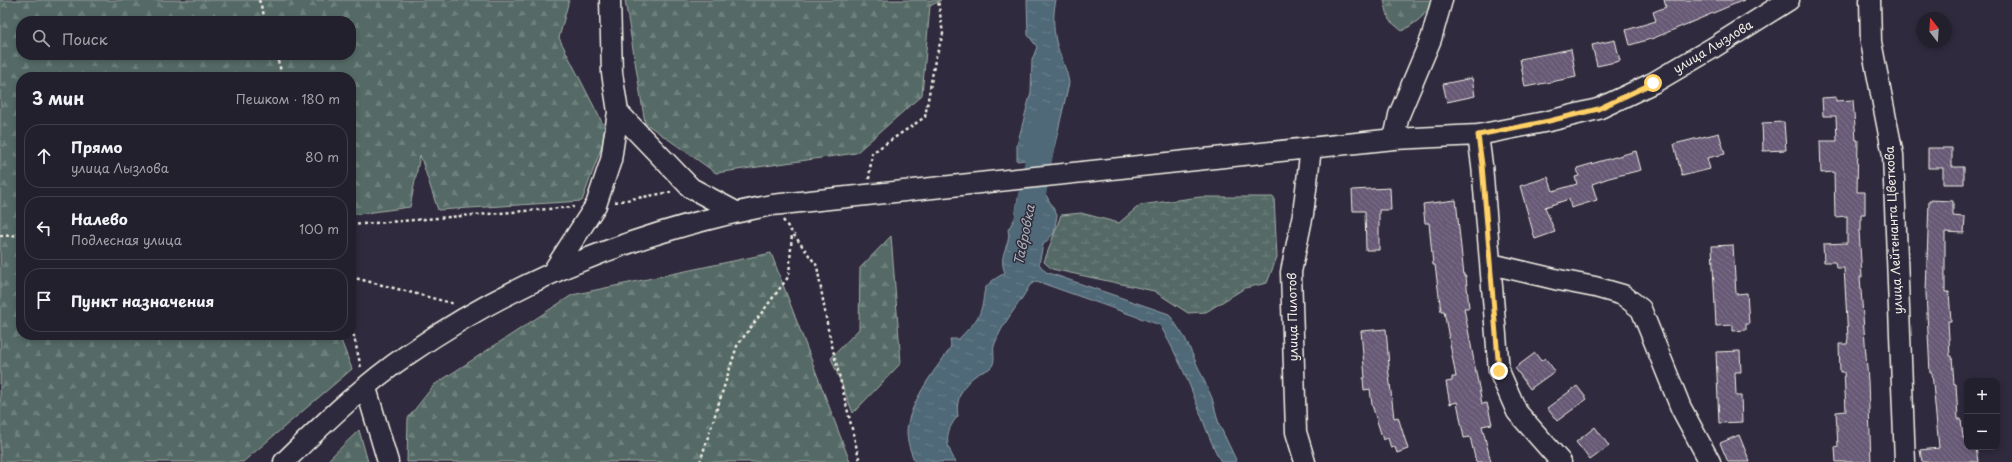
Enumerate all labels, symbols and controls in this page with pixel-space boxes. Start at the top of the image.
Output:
north arrow [1916,12,1952,48]
street label: улица Лызлова [1669,15,1756,77]
search box [16,16,356,60]
icon: search [30,27,52,49]
text: Поиск [62,27,108,50]
route start [1644,74,1662,92]
text: 3 мин [32,85,84,111]
text: Пешком · 180 m [236,89,340,108]
text: Прямо [71,135,122,158]
icon: ahead [33,145,55,167]
street label: улица Лейтенанта Цветкова [1880,145,1906,315]
text: 80 m [305,147,339,166]
text: улица Лызлова [71,158,169,177]
water label: Тавровка [1008,202,1039,267]
text: Налево [71,207,128,230]
icon: left [33,217,55,239]
text: 100 m [299,219,339,238]
text: Подлесная улица [71,230,182,249]
street label: улица Пилотов [1282,272,1302,362]
icon: arrive [33,289,55,311]
text: Пункт назначения [71,289,214,312]
route end [1490,362,1508,380]
map controls [1964,378,2000,450]
button: + [1964,378,2000,414]
button: − [1964,414,2000,450]

